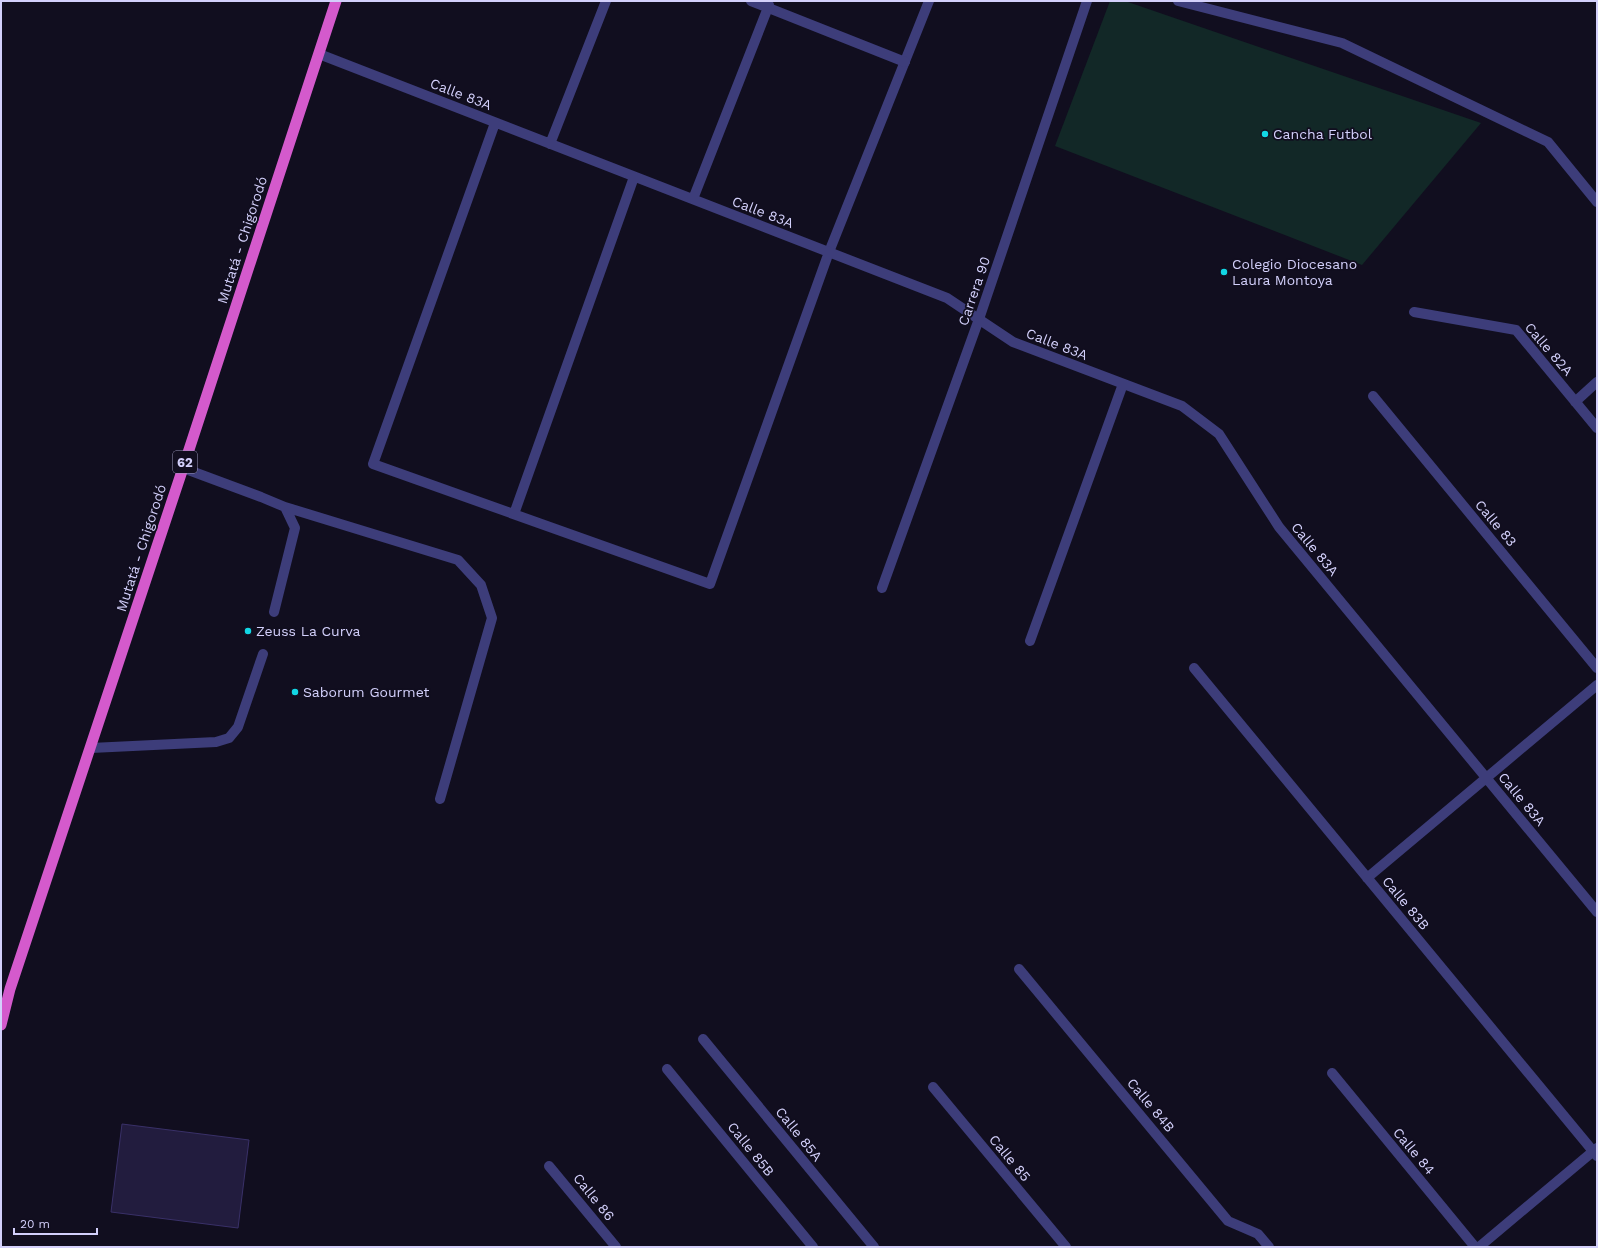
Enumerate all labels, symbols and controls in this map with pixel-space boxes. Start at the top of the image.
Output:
street label: Calle 83A [428,75,494,113]
place label: Cancha Futbol [1273,126,1373,142]
marker: Cancha Futbol [1260,129,1270,139]
street label: Mutatá - Chigorodó [214,174,270,306]
street label: Calle 83A [730,193,796,231]
street label: Carrera 90 [955,254,993,328]
place label: Colegio Diocesano Laura Montoya [1232,256,1357,288]
marker: Colegio Diocesano Laura Montoya [1219,267,1229,277]
street label: Calle 82A [1522,319,1576,379]
street label: Calle 83A [1024,325,1090,363]
road number: 62 [173,451,197,473]
street label: Mutatá - Chigorodó [113,482,169,614]
street label: Calle 83 [1472,497,1520,549]
street label: Calle 83A [1288,519,1342,579]
place label: Zeuss La Curva [256,623,361,639]
marker: Zeuss La Curva [243,626,253,636]
place label: Saborum Gourmet [303,684,429,700]
marker: Saborum Gourmet [290,687,300,697]
street label: Calle 83A [1495,769,1549,829]
street label: Calle 83B [1379,873,1433,933]
street label: Calle 84B [1124,1075,1178,1135]
street label: Calle 85A [772,1104,826,1164]
street label: Calle 85B [724,1119,778,1179]
street label: Calle 84 [1390,1124,1438,1178]
street label: Calle 85 [986,1132,1034,1184]
street label: Calle 86 [570,1170,618,1224]
scale bar [14,1210,97,1236]
text: 20 m [20,1217,50,1231]

